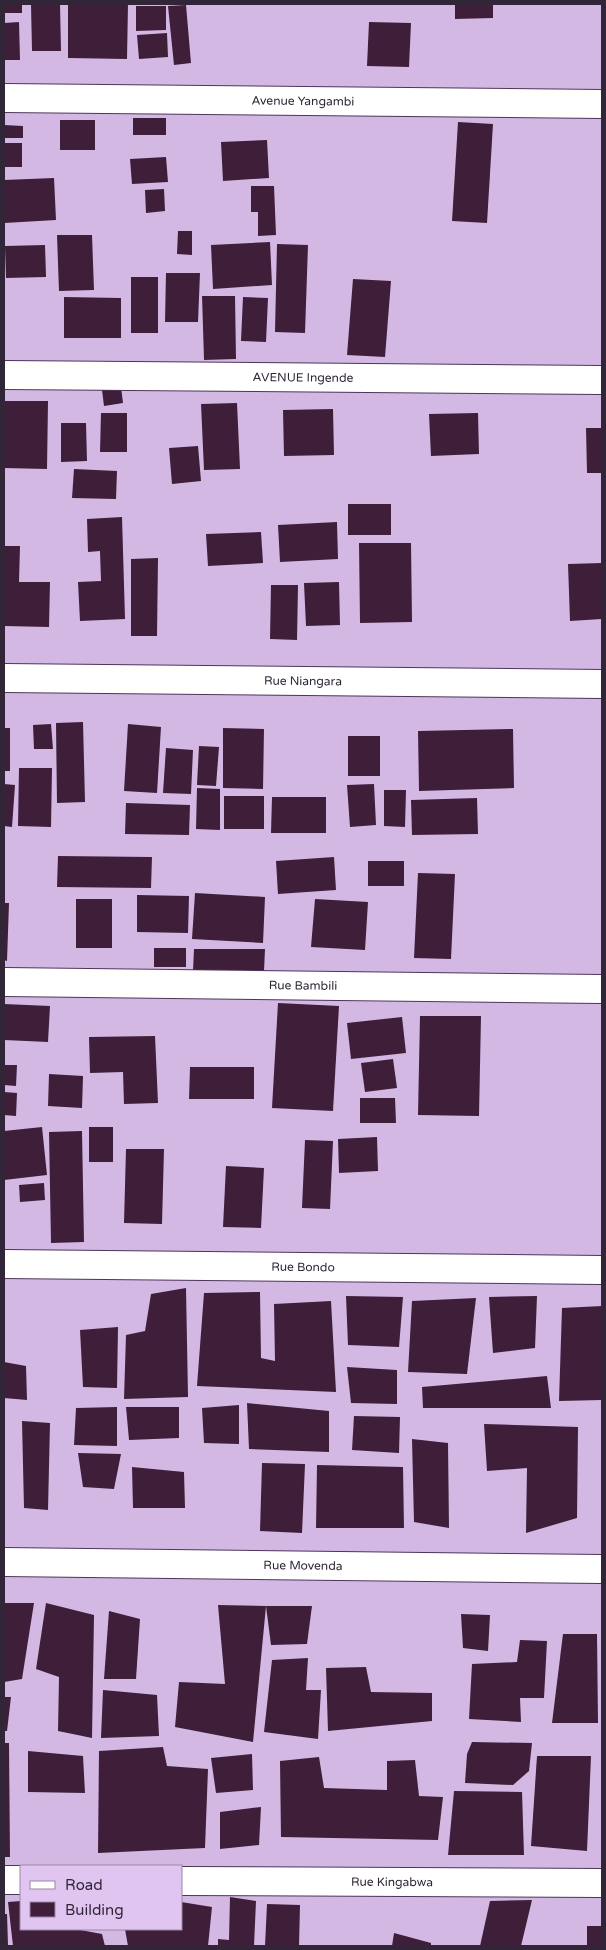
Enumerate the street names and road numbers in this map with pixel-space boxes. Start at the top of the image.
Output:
street label: Avenue Yangambi [252,93,354,109]
street label: AVENUE Ingende [253,370,354,385]
street label: Rue Niangara [264,674,342,688]
street label: Rue Bambili [269,978,337,993]
street label: Rue Bondo [271,1260,335,1274]
street label: Rue Movenda [263,1558,343,1573]
street label: Rue Kingabwa [351,1875,433,1889]

